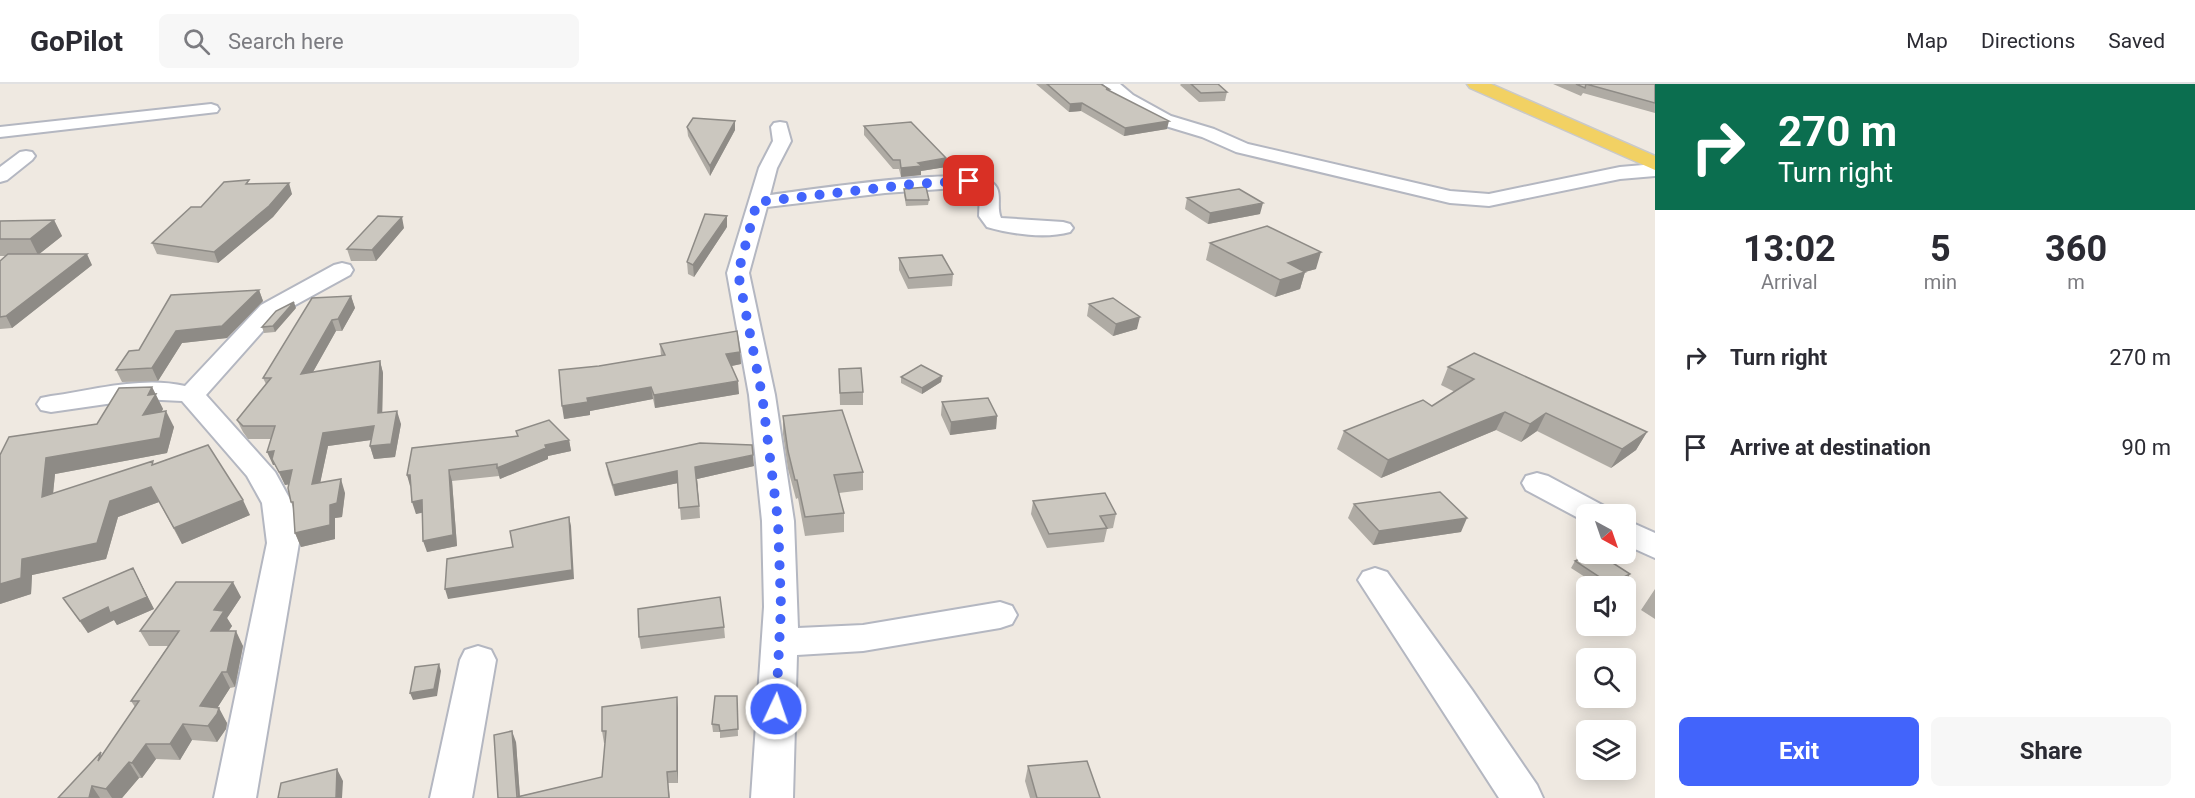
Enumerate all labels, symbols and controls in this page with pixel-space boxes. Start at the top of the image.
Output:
search box [159,14,579,68]
text: GoPilot [30,25,123,58]
icon: search [180,25,213,58]
text: Search here [228,29,344,54]
text: Map [1906,29,1948,53]
text: Directions [1981,29,2075,53]
text: Saved [2108,29,2165,53]
text: 270 m [1778,107,1897,156]
icon: right [1679,108,1757,186]
pin [943,155,994,206]
text: Turn right [1778,157,1893,189]
icon: arrive [952,164,985,197]
text: 13:02 [1743,228,1836,270]
text: 5 [1930,228,1951,270]
text: 360 [2045,228,2107,270]
text: Arrival [1761,270,1818,294]
text: min [1924,270,1957,294]
text: m [2067,270,2085,294]
icon: right [1679,341,1712,374]
text: Turn right [1730,345,1827,370]
text: 270 m [2109,345,2171,370]
icon: arrive [1679,431,1712,464]
text: Arrive at destination [1730,435,1931,460]
text: 90 m [2122,435,2171,460]
north arrow [1576,504,1636,564]
map controls [1576,504,1636,780]
button: sound [1576,576,1636,636]
button: search [1576,648,1636,708]
position arrow [744,677,808,741]
button: Exit [1679,717,1919,786]
button: Share [1931,717,2171,786]
button: layers [1576,720,1636,780]

